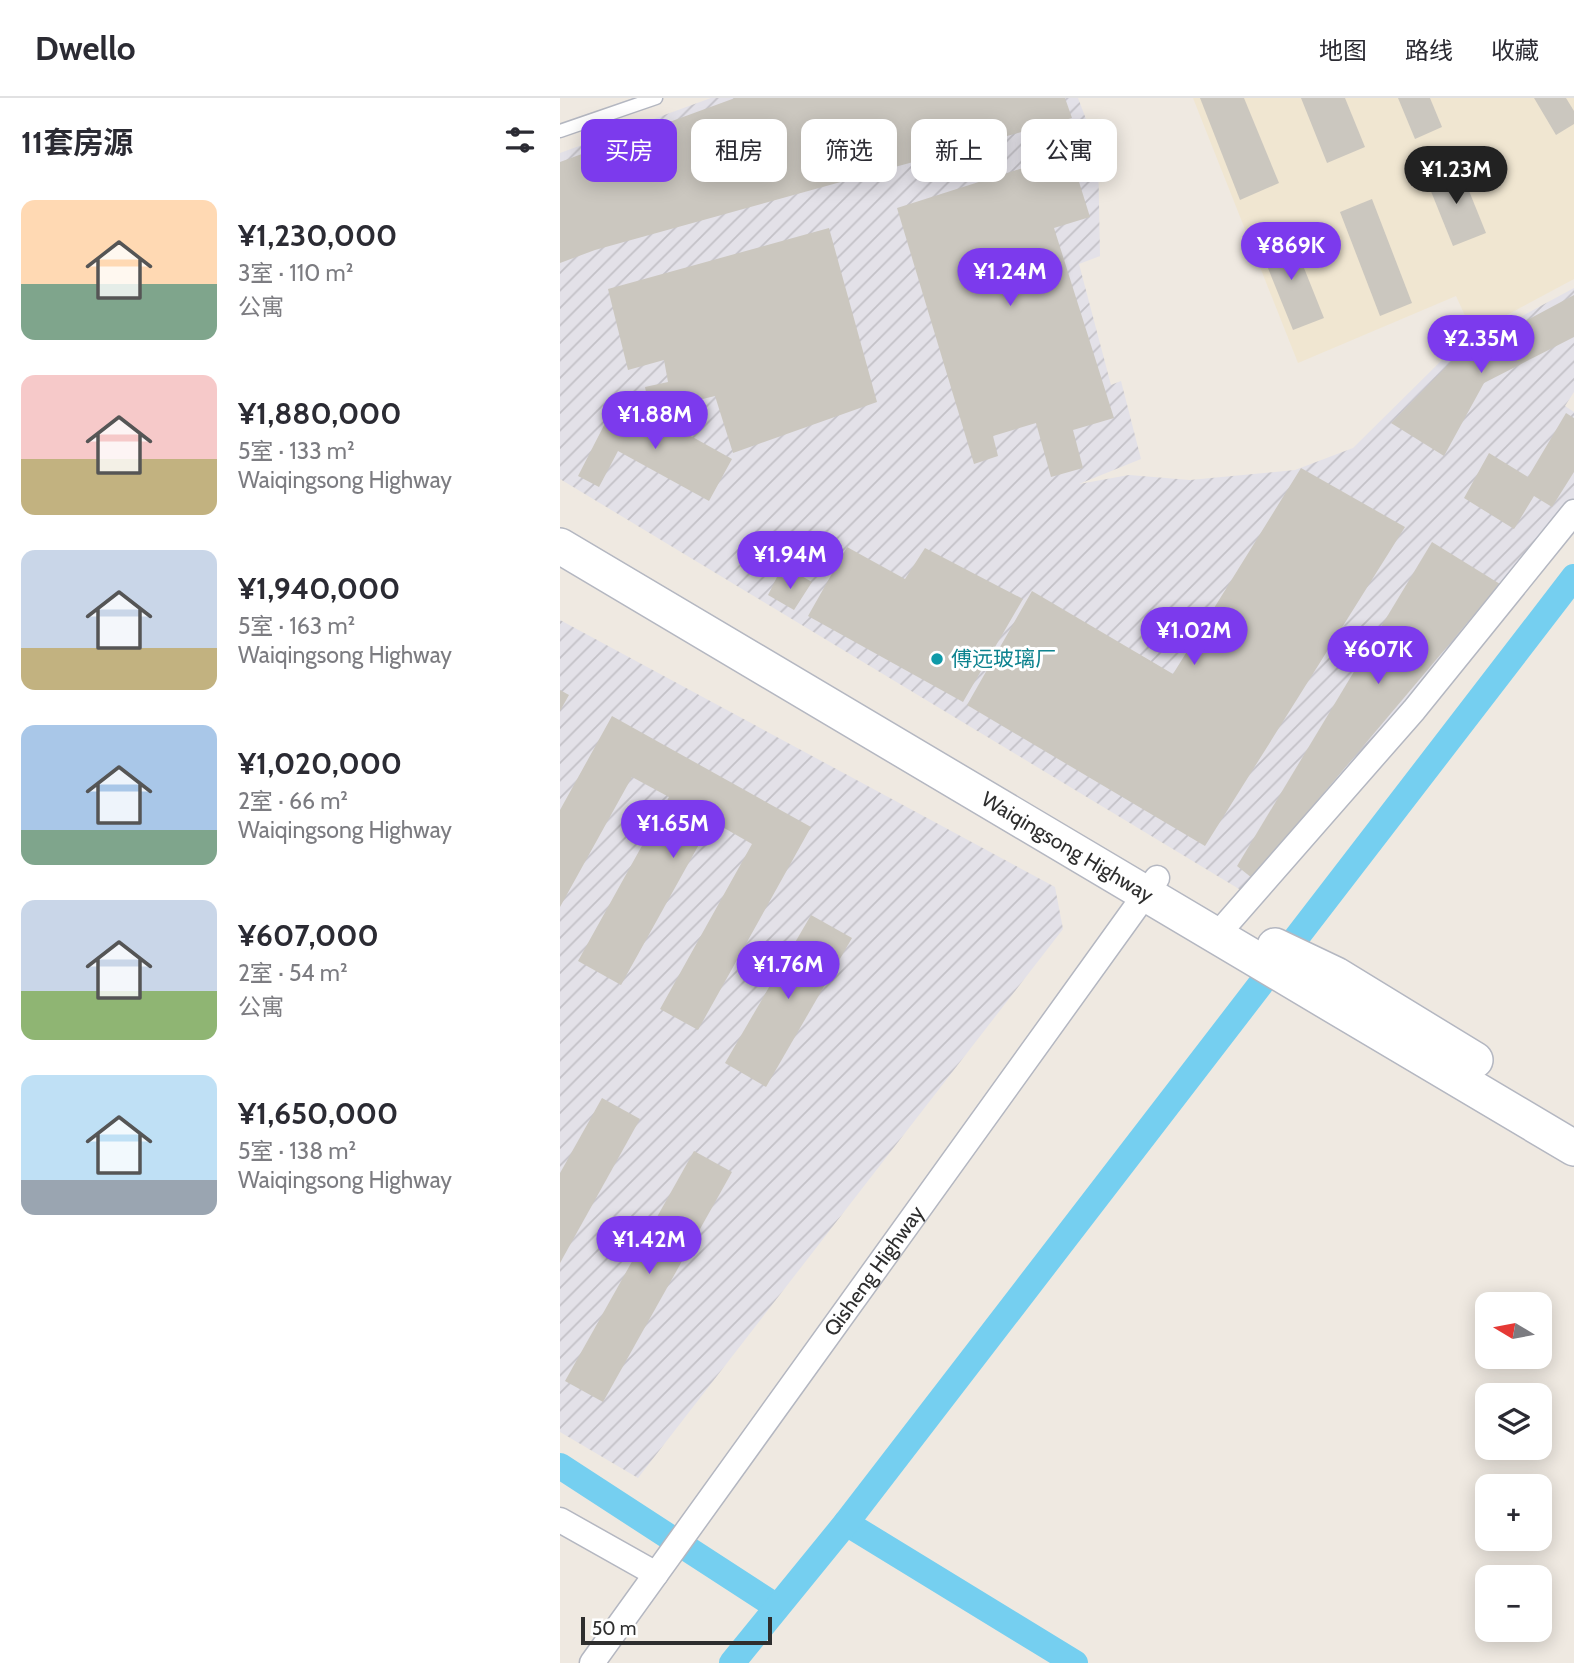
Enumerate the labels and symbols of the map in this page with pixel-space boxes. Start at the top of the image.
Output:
pin: ¥1.23M [1399,146,1513,206]
pin: ¥869K [1242,222,1340,282]
pin: ¥1.24M [953,248,1067,308]
pin: ¥2.35M [1424,316,1538,375]
pin: ¥1.88M [598,392,712,451]
pin: ¥1.94M [733,532,847,591]
pin: ¥1.02M [1137,608,1251,667]
pin: ¥607K [1329,626,1427,686]
place label: 傅远玻璃厂 [951,646,1056,671]
marker: 傅远玻璃厂 [929,651,945,667]
street label: Waiqingsong Highway [977,786,1158,908]
pin: ¥1.65M [616,800,730,860]
pin: ¥1.76M [731,942,845,1001]
street label: Qisheng Highway [818,1200,929,1341]
pin: ¥1.42M [592,1216,706,1276]
north arrow [1475,1292,1552,1368]
scale bar [581,1614,772,1646]

